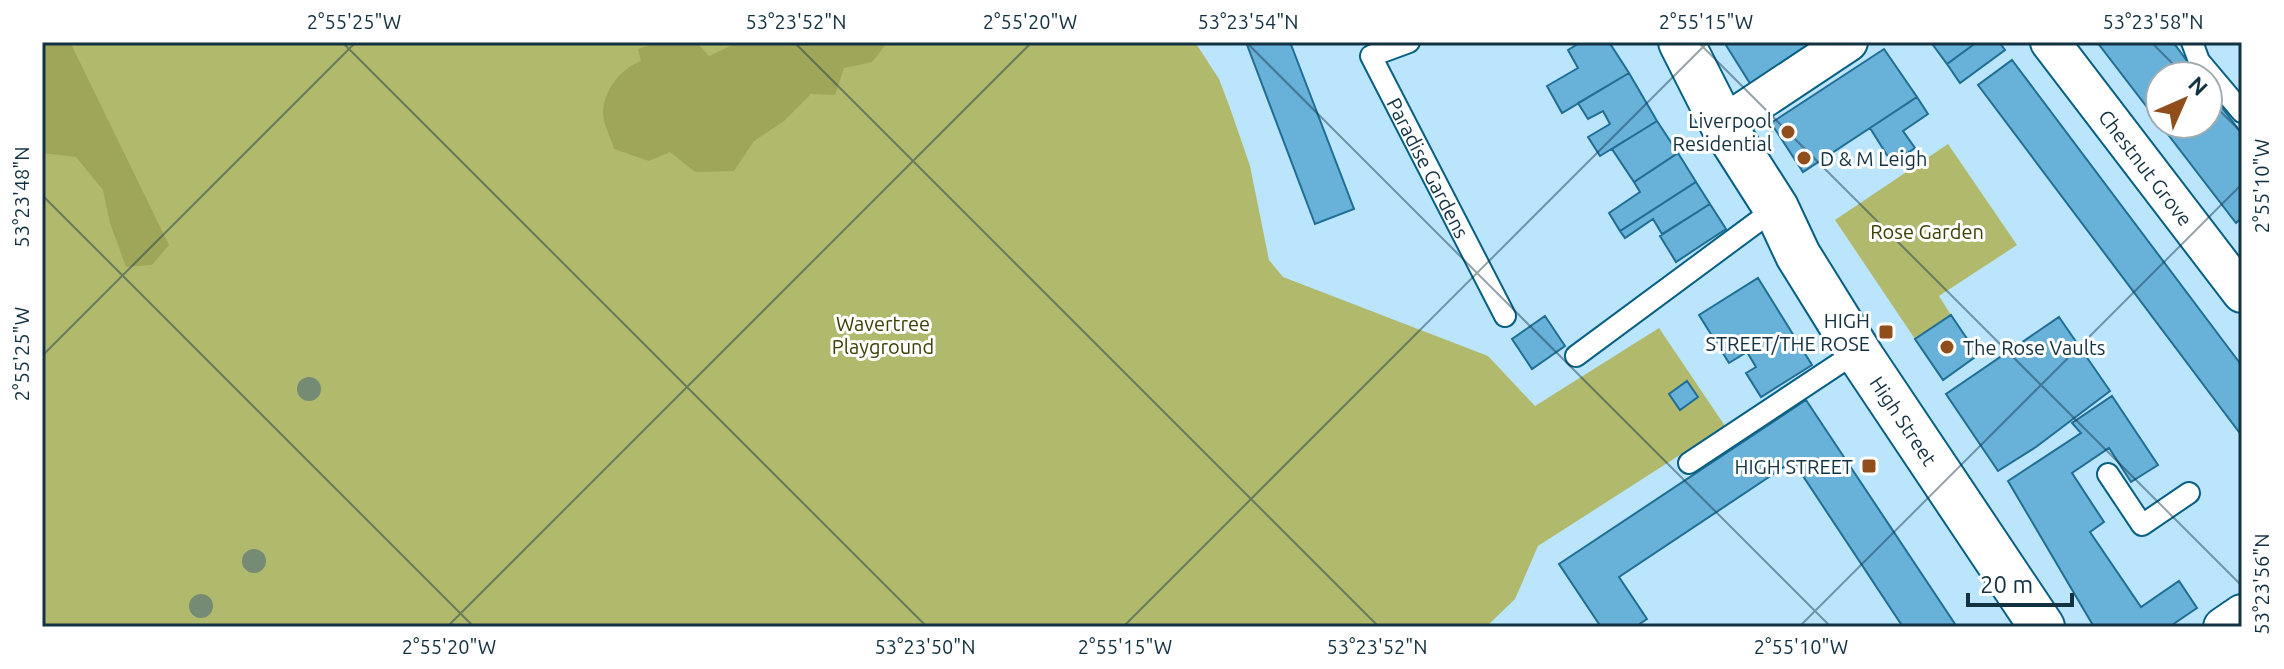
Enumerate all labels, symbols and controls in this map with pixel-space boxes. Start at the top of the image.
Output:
text: 2°55'25"W [307,10,401,33]
text: 53°23'52"N [745,10,847,33]
text: 2°55'20"W [983,10,1077,33]
text: 53°23'54"N [1197,10,1299,33]
text: 2°55'15"W [1659,10,1753,33]
text: 53°23'58"N [2102,10,2204,33]
north arrow [2144,60,2224,140]
text: N [2184,71,2213,100]
street label: Paradise Gardens [1383,93,1474,242]
street label: Chestnut Grove [2094,105,2198,230]
place label: Liverpool Residential [1673,109,1772,155]
marker: Liverpool Residential [1779,123,1797,141]
text: 2°55'10"W [2250,139,2273,233]
text: 53°23'48"N [10,146,33,248]
place label: D & M Leigh [1820,147,1927,170]
marker: D & M Leigh [1795,149,1813,167]
park label: Rose Garden [1870,220,1984,243]
text: 2°55'25"W [10,307,33,401]
place label: HIGH STREET/THE ROSE [1705,309,1870,355]
park label: Wavertree Playground [832,312,934,358]
marker: HIGH STREET/THE ROSE [1877,323,1895,341]
place label: The Rose Vaults [1963,336,2105,359]
marker: The Rose Vaults [1938,338,1956,356]
street label: High Street [1866,372,1942,470]
place label: HIGH STREET [1735,455,1853,478]
marker: HIGH STREET [1860,457,1878,475]
text: 53°23'56"N [2250,533,2273,635]
scale bar [1968,557,2072,607]
text: 20 m [1980,571,2033,598]
text: 2°55'20"W [402,635,496,658]
text: 53°23'50"N [874,635,976,658]
text: 2°55'15"W [1078,635,1172,658]
text: 53°23'52"N [1326,635,1428,658]
text: 2°55'10"W [1754,635,1848,658]

